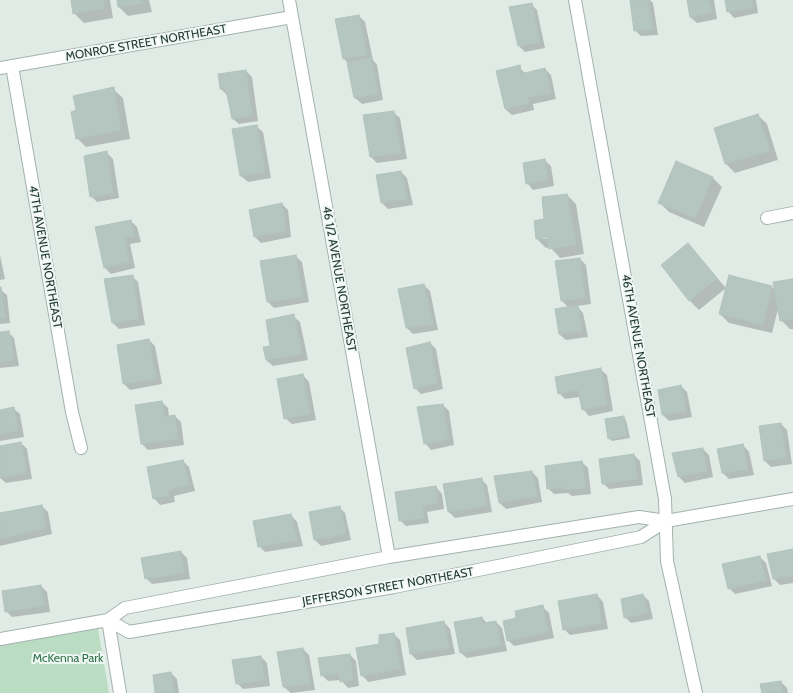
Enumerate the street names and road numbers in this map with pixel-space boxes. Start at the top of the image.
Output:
street label: MONROE STREET NORTHEAST [64,22,228,64]
street label: 47TH AVENUE NORTHEAST [25,184,65,330]
street label: 46 1/2 AVENUE NORTHEAST [319,205,359,353]
street label: 46TH AVENUE NORTHEAST [618,273,658,419]
street label: JEFFERSON STREET NORTHEAST [301,565,475,609]

